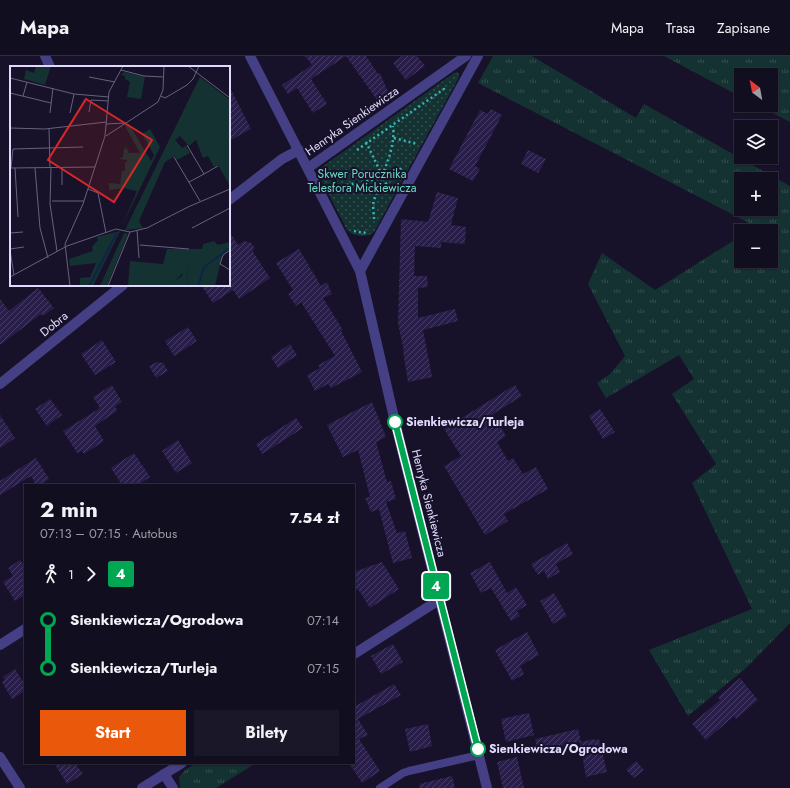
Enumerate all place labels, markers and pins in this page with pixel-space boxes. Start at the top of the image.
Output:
place label: Sienkiewicza/Turleja [406,413,524,431]
marker: Sienkiewicza/Turleja [387,414,403,430]
place label: Sienkiewicza/Ogrodowa [489,740,628,758]
marker: Sienkiewicza/Ogrodowa [470,741,486,757]

